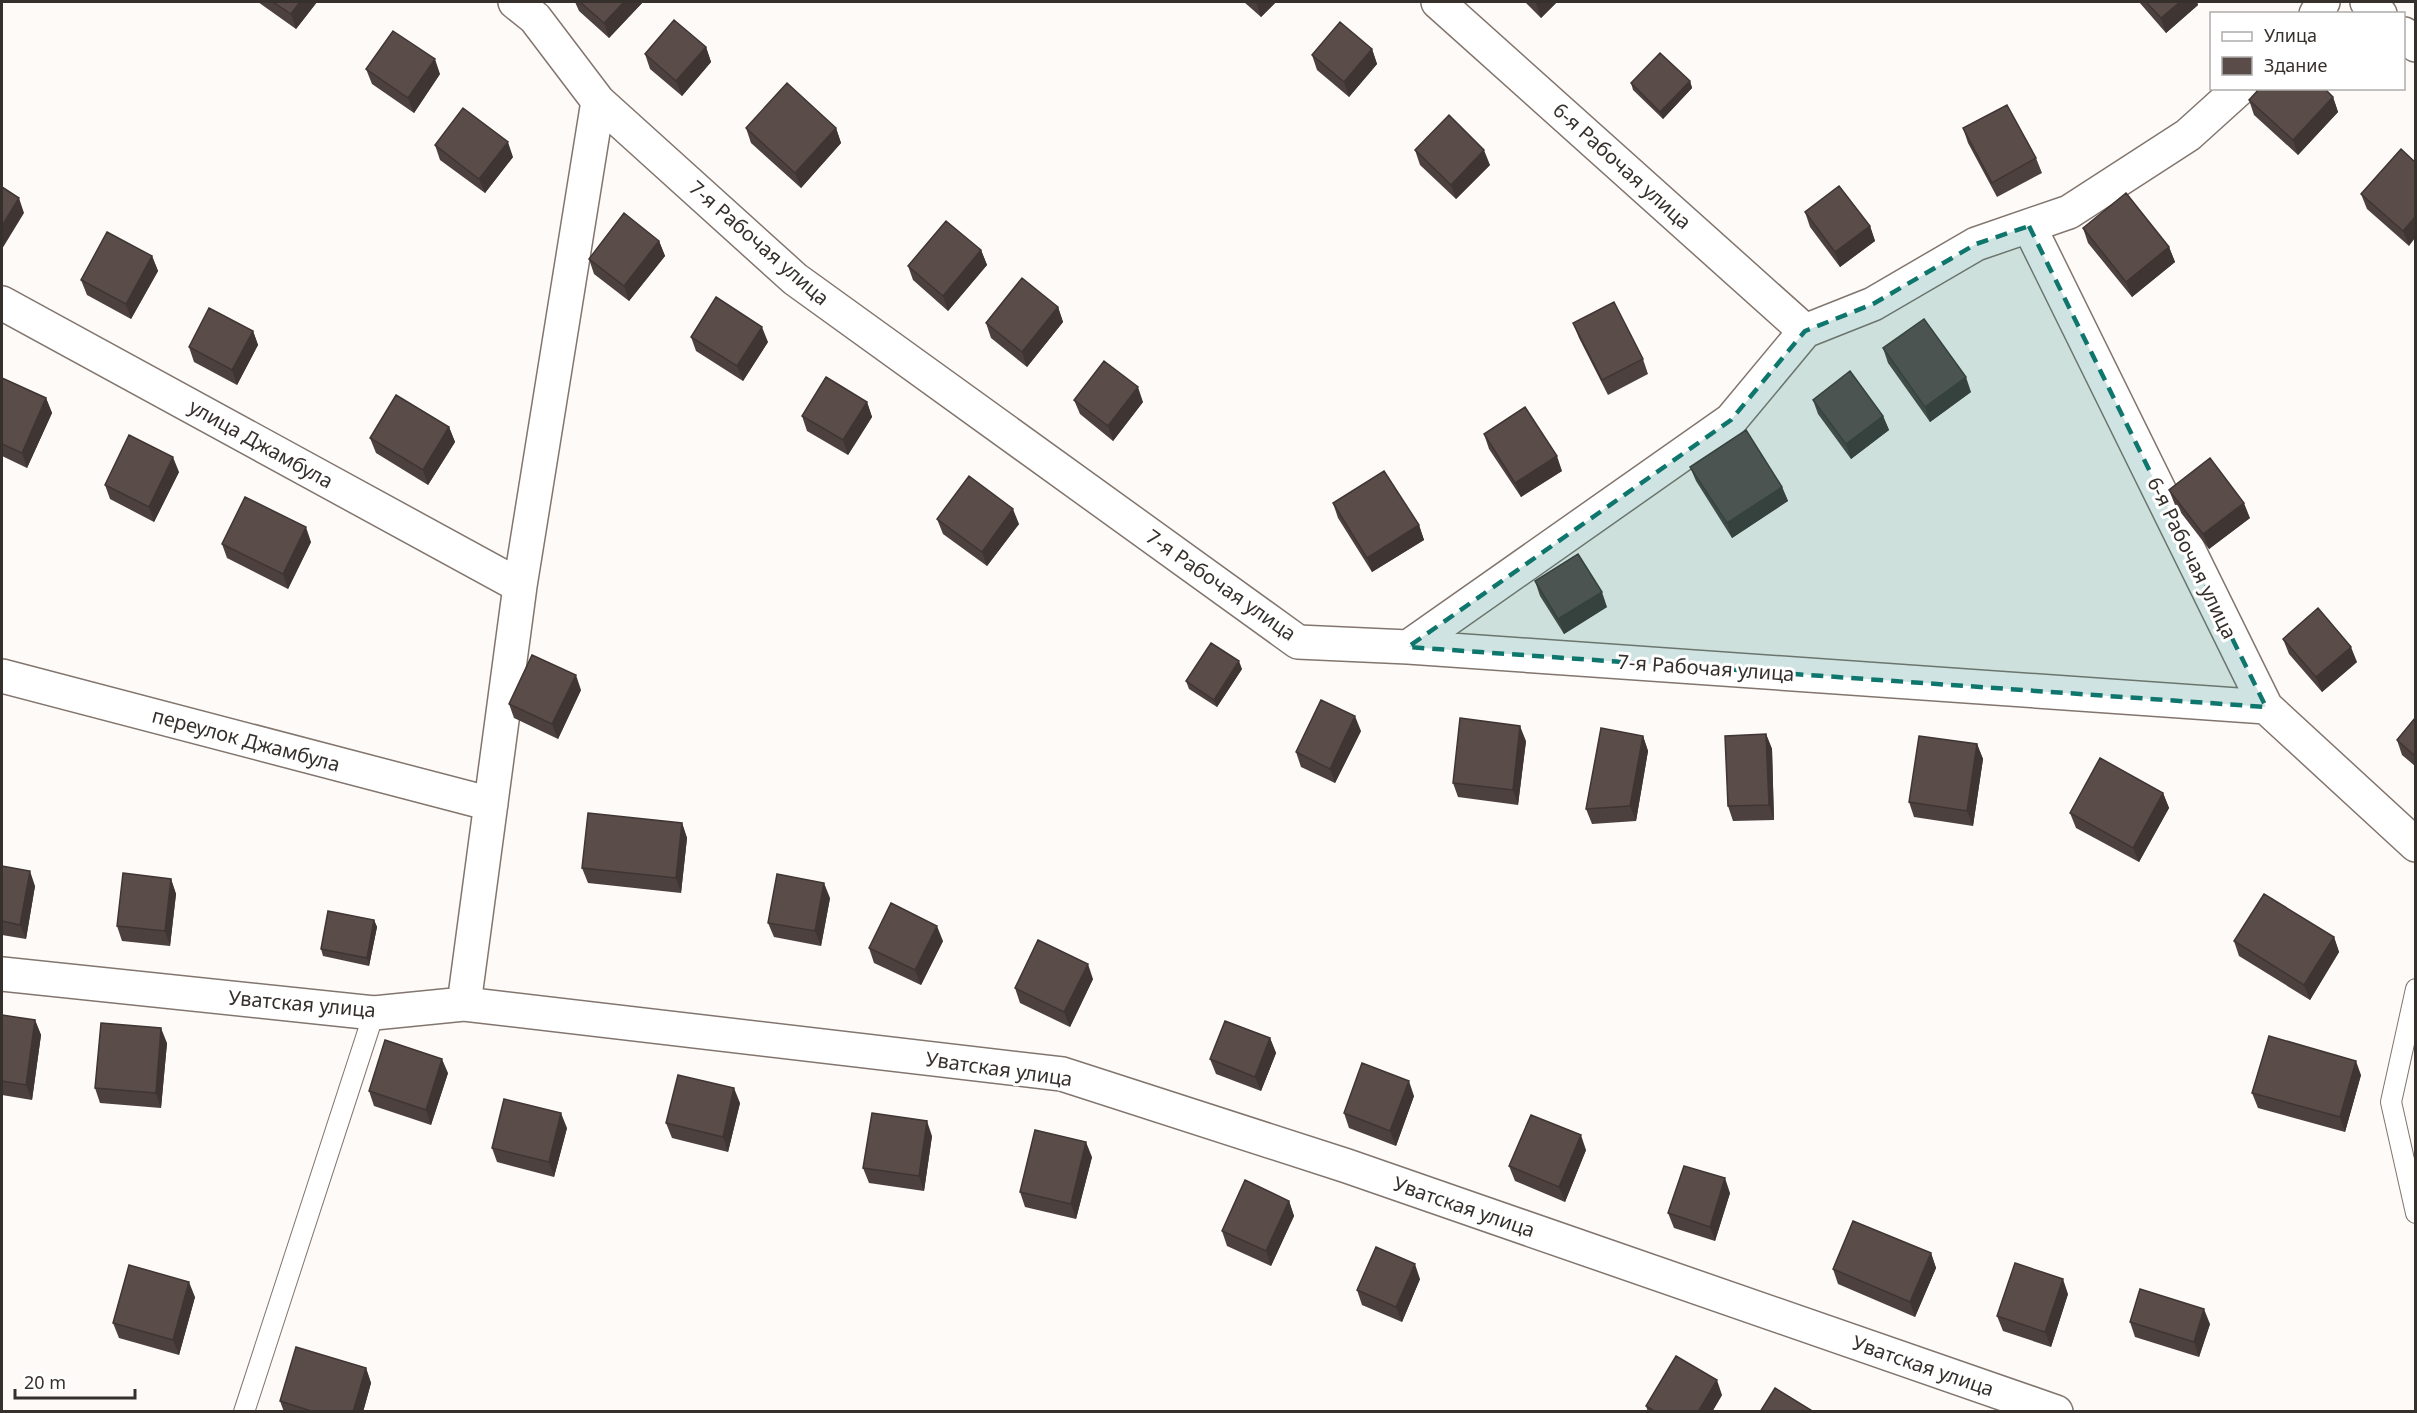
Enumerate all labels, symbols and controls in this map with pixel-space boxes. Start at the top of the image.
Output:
legend [2210,12,2405,90]
text: Улица [2264,23,2317,47]
text: Здание [2264,53,2328,77]
street label: 6-я Рабочая улица [1547,96,1697,235]
street label: 7-я Рабочая улица [684,174,835,311]
street label: улица Джамбула [184,393,338,494]
street label: 6-я Рабочая улица [2141,472,2243,643]
street label: 7-я Рабочая улица [1141,523,1302,647]
street label: 7-я Рабочая улица [1617,648,1795,687]
street label: переулок Джамбула [149,701,343,778]
street label: Уватская улица [227,984,377,1023]
street label: Уватская улица [924,1045,1074,1092]
street label: Уватская улица [1390,1170,1539,1243]
street label: Уватская улица [1849,1329,1998,1402]
scale bar [15,1362,135,1400]
text: 20 m [24,1370,66,1394]

